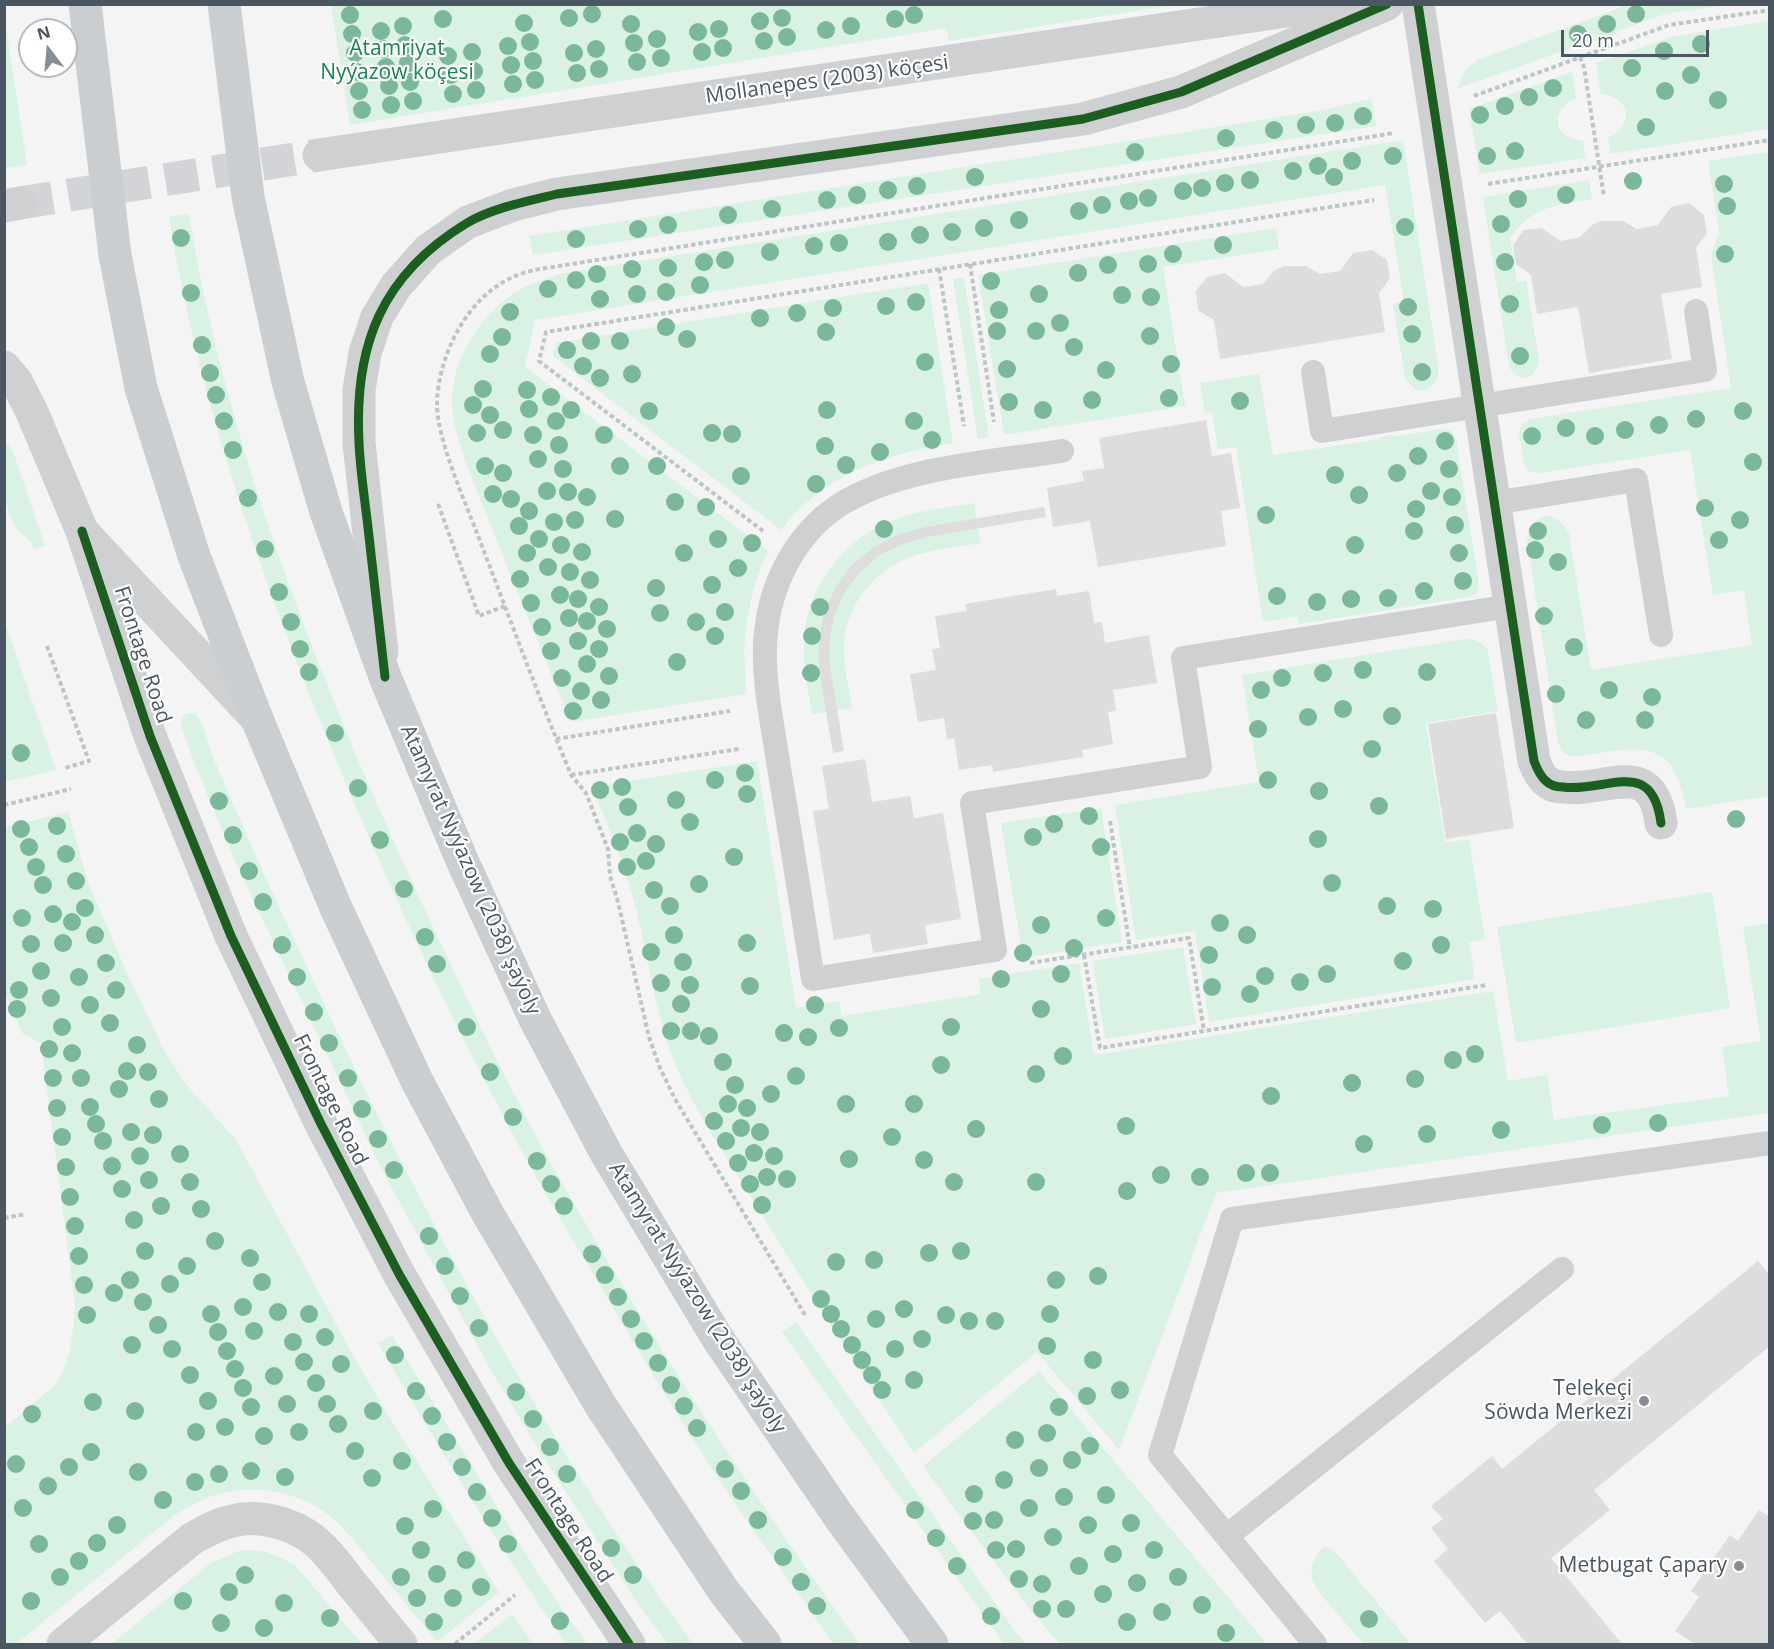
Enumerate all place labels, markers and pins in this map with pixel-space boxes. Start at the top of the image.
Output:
place label: Telekeçi Söwda Merkezi [1484,1376,1632,1426]
marker: Telekeçi Söwda Merkezi [1637,1394,1651,1408]
place label: Metbugat Çapary [1559,1553,1727,1579]
marker: Metbugat Çapary [1732,1559,1746,1573]

